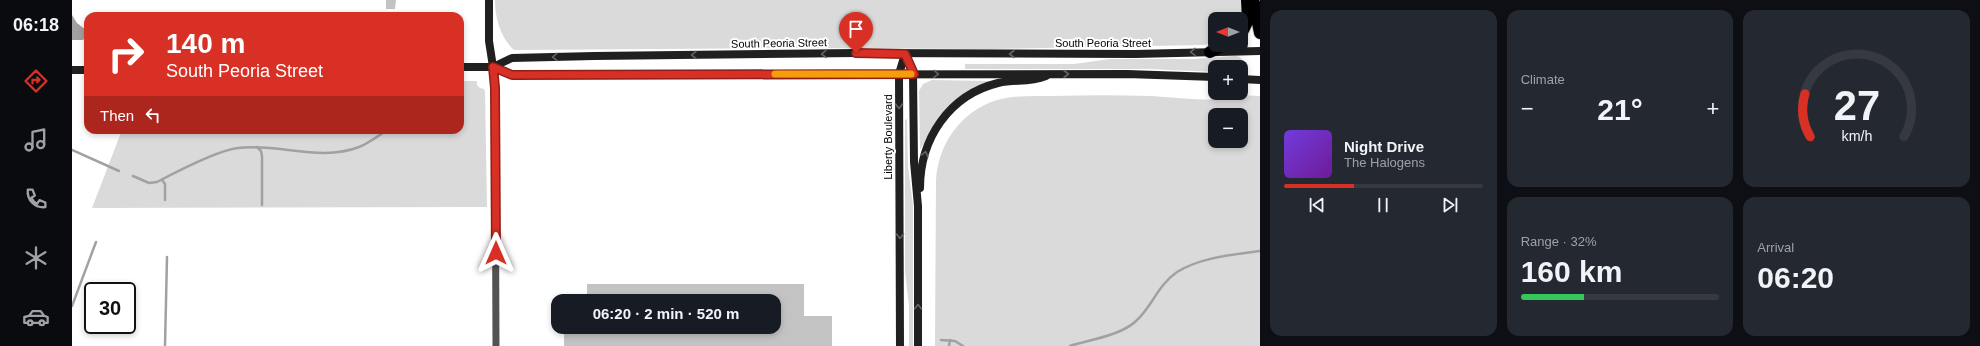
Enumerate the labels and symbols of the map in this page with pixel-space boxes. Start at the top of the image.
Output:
pin [839,12,873,53]
north arrow [1208,12,1248,52]
street label: South Peoria Street [731,36,827,50]
street label: South Peoria Street [1055,37,1151,49]
one-way arrow [1190,48,1196,57]
one-way arrow [821,49,827,58]
one-way arrow [1009,50,1015,58]
one-way arrow [691,51,697,60]
one-way arrow [552,53,558,61]
one-way arrow [933,70,939,78]
one-way arrow [1063,70,1069,78]
street label: Liberty Boulevard [882,94,894,180]
one-way arrow [895,103,903,109]
one-way arrow [920,151,929,158]
position arrow [475,232,517,274]
one-way arrow [895,233,904,239]
speed limit sign: 30 [84,282,136,334]
one-way arrow [914,304,922,310]

